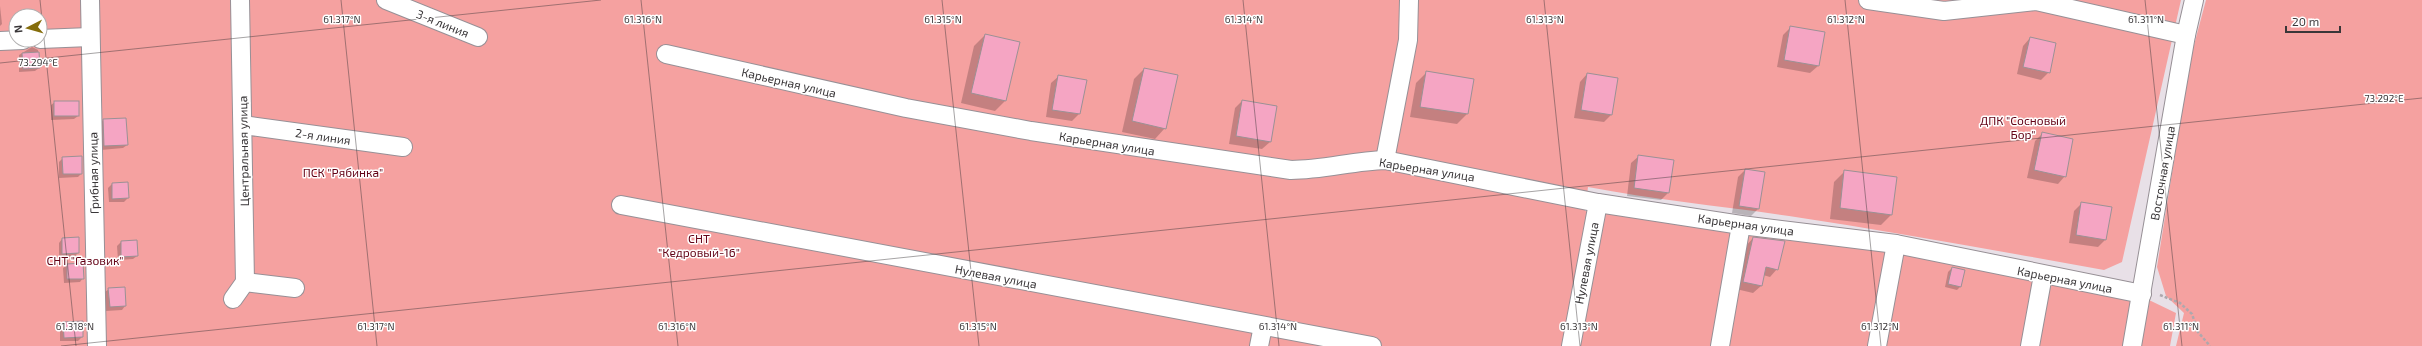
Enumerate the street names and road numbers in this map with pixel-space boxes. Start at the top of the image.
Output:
street label: 3-я линия [415,6,471,40]
street label: Карьерная улица [740,64,838,101]
street label: Центральная улица [235,96,252,206]
street label: 2-я линия [294,125,352,147]
street label: Восточная улица [2147,125,2178,221]
street label: Карьерная улица [1058,129,1156,158]
street label: Грибная улица [85,132,102,214]
street label: Карьерная улица [1378,155,1476,184]
street label: Карьерная улица [1697,210,1795,239]
street label: Нулевая улица [1571,221,1602,305]
street label: Нулевая улица [954,261,1038,292]
street label: Карьерная улица [2016,263,2114,296]

